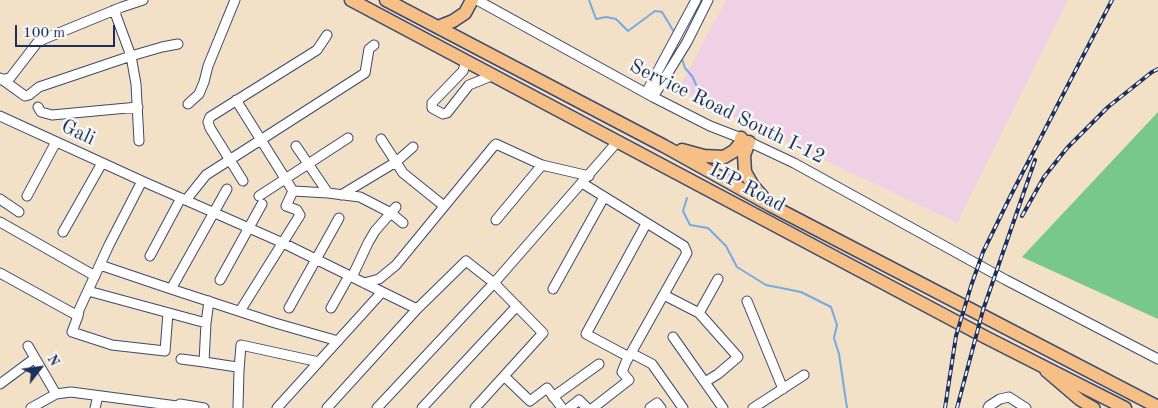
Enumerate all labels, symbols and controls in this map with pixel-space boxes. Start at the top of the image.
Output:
scale bar [18,15,118,47]
text: 100 m [23,26,65,41]
street label: Service Road South I-12 [625,54,829,170]
street label: Gali [57,115,99,151]
street label: IJP Road [705,158,789,218]
north arrow [15,343,65,393]
text: N [44,352,62,369]

